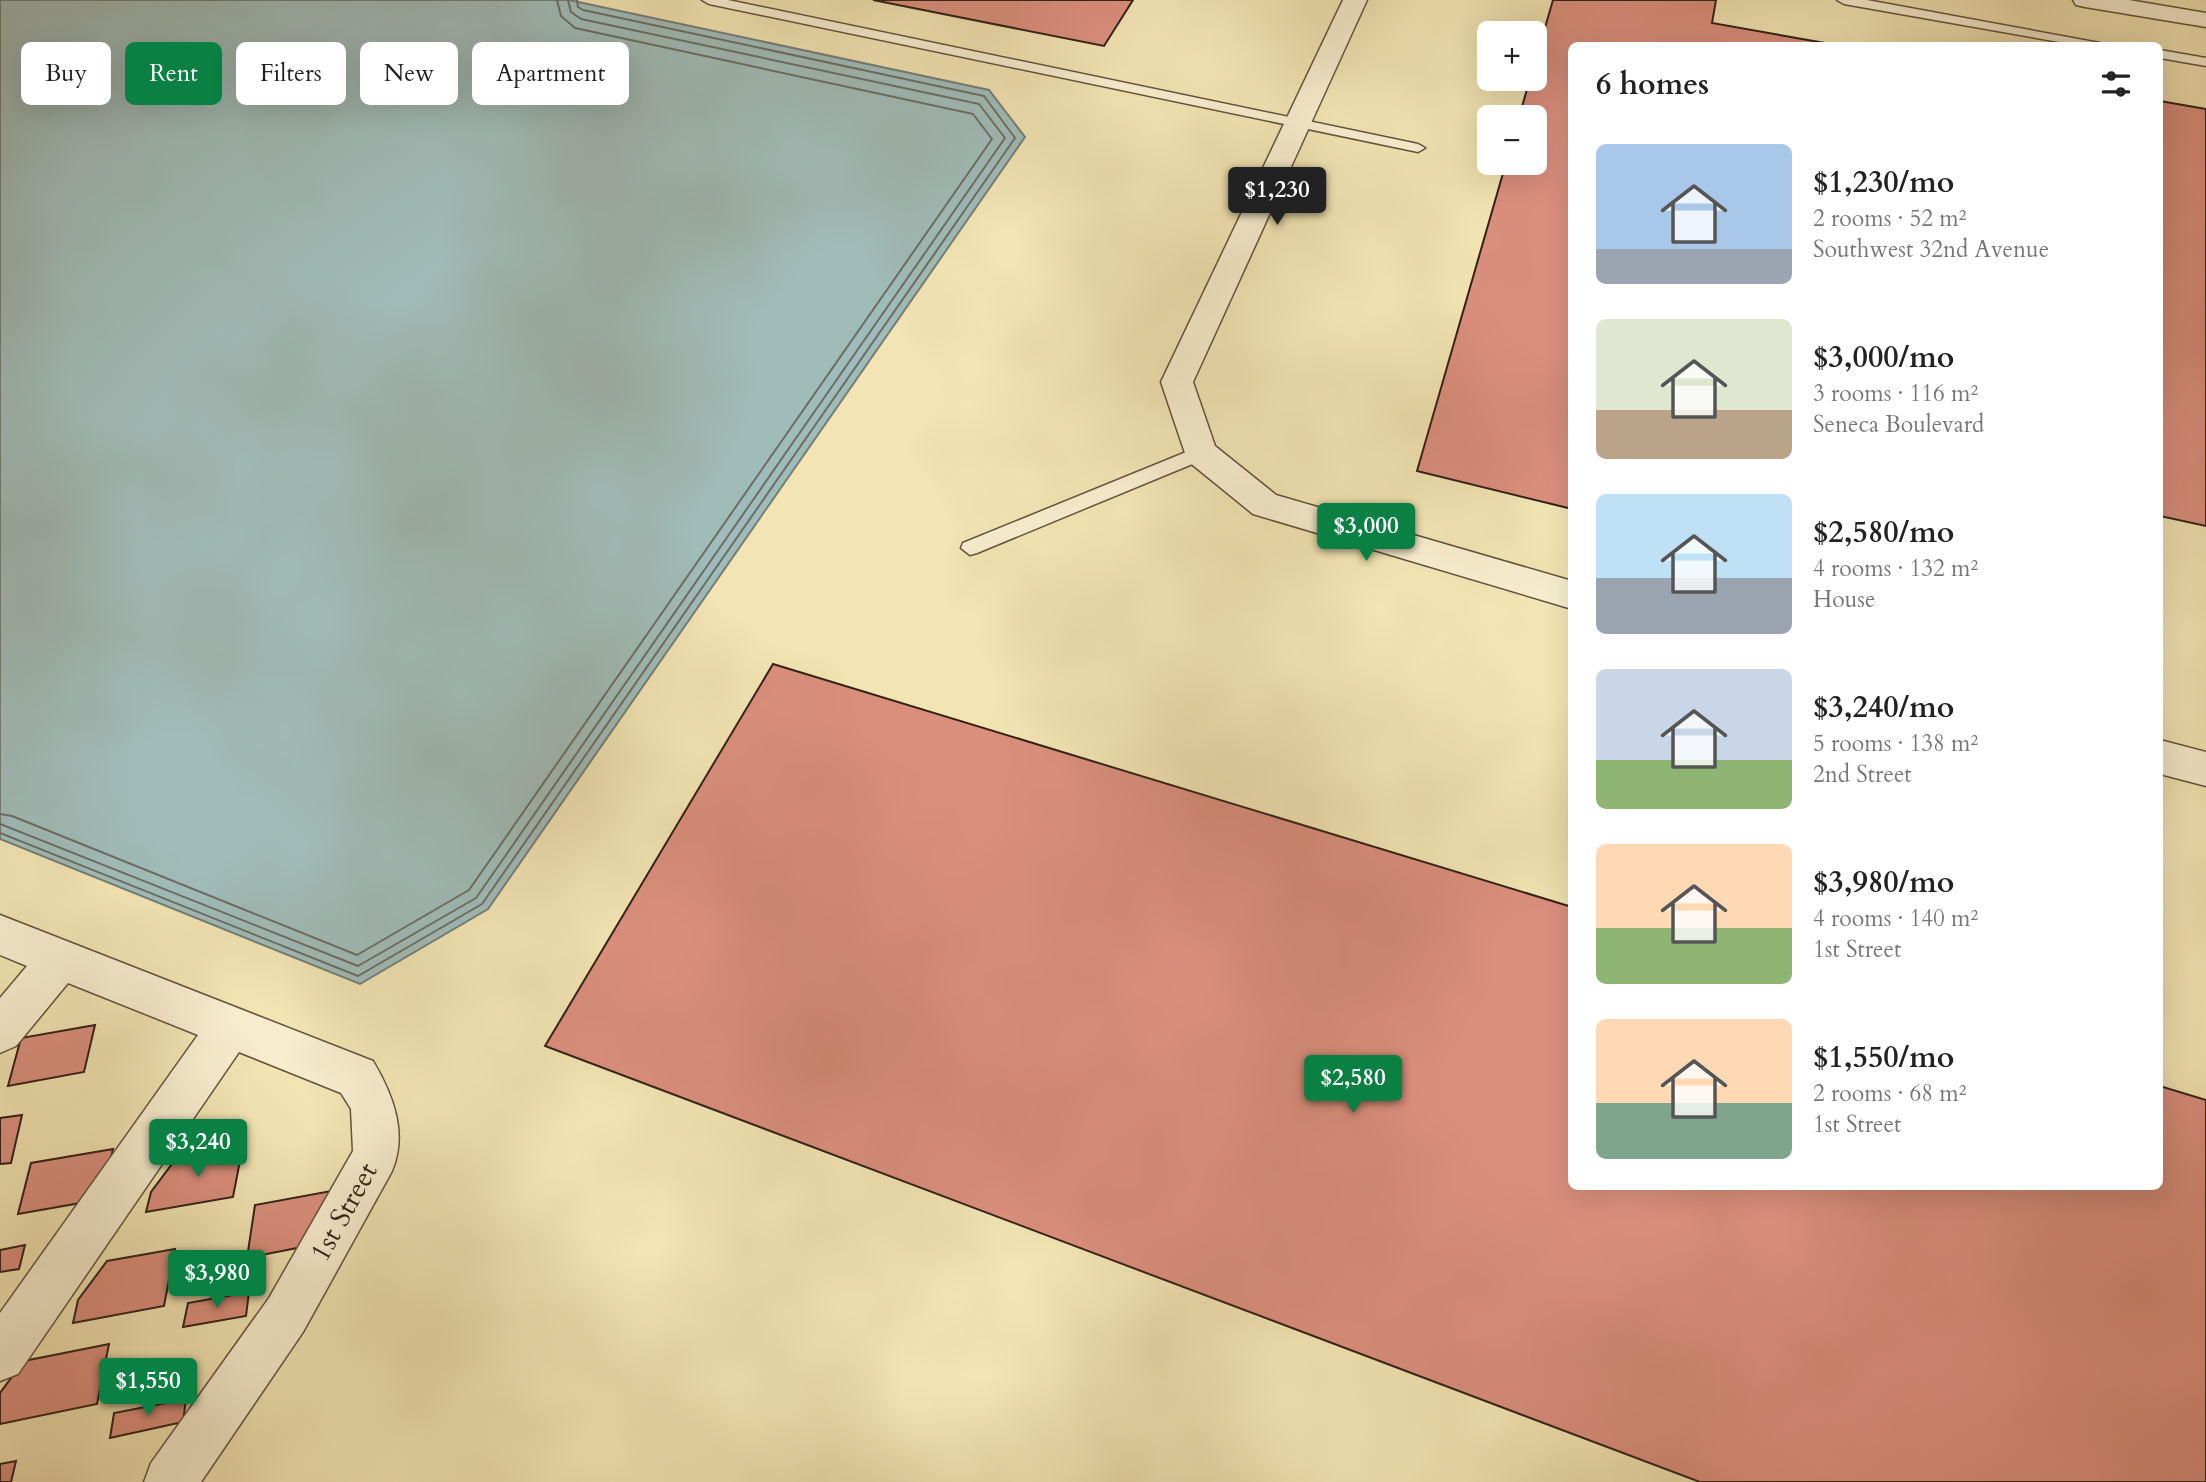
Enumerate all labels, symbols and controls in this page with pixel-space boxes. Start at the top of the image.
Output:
map controls [1477,21,1547,175]
button: + [1477,21,1547,91]
chip: Buy [21,42,111,105]
chip: Rent [125,42,222,105]
chip: Filters [236,42,346,105]
chip: New [360,42,458,105]
chip: Apartment [472,42,629,105]
text: 6 homes [1596,64,1709,105]
icon: filters [2097,65,2135,103]
button: − [1477,105,1547,175]
text: $1,230/mo [1813,162,1954,203]
pin: $1,230 [1220,168,1334,227]
icon: home [1652,172,1736,256]
text: $1,230 [1244,174,1310,205]
text: 2 rooms · 52 m² [1813,203,1966,234]
text: Southwest 32nd Avenue [1813,234,2049,265]
text: $3,000/mo [1813,337,1954,378]
icon: home [1652,347,1736,431]
text: 3 rooms · 116 m² [1813,378,1978,409]
text: Seneca Boulevard [1813,409,1984,440]
pin: $3,000 [1309,504,1423,563]
text: $3,000 [1333,510,1399,541]
text: $2,580/mo [1813,512,1954,553]
icon: home [1652,522,1736,606]
text: 4 rooms · 132 m² [1813,553,1978,584]
text: House [1813,584,1875,615]
text: $3,240/mo [1813,687,1954,728]
icon: home [1652,697,1736,781]
text: 5 rooms · 138 m² [1813,728,1978,759]
text: 2nd Street [1813,759,1912,790]
text: $3,980/mo [1813,862,1954,903]
icon: home [1652,872,1736,956]
text: 4 rooms · 140 m² [1813,903,1978,934]
text: 1st Street [1813,934,1901,965]
text: $1,550/mo [1813,1037,1954,1078]
icon: home [1652,1047,1736,1131]
pin: $2,580 [1296,1056,1410,1115]
text: $2,580 [1320,1062,1386,1093]
text: 2 rooms · 68 m² [1813,1078,1966,1109]
text: 1st Street [1813,1109,1901,1140]
pin: $3,240 [141,1120,255,1179]
text: $3,240 [165,1126,231,1157]
street label: 1st Street [301,1156,387,1268]
pin: $3,980 [160,1250,274,1310]
text: $3,980 [184,1257,250,1288]
pin: $1,550 [91,1358,205,1418]
text: $1,550 [115,1365,181,1396]

